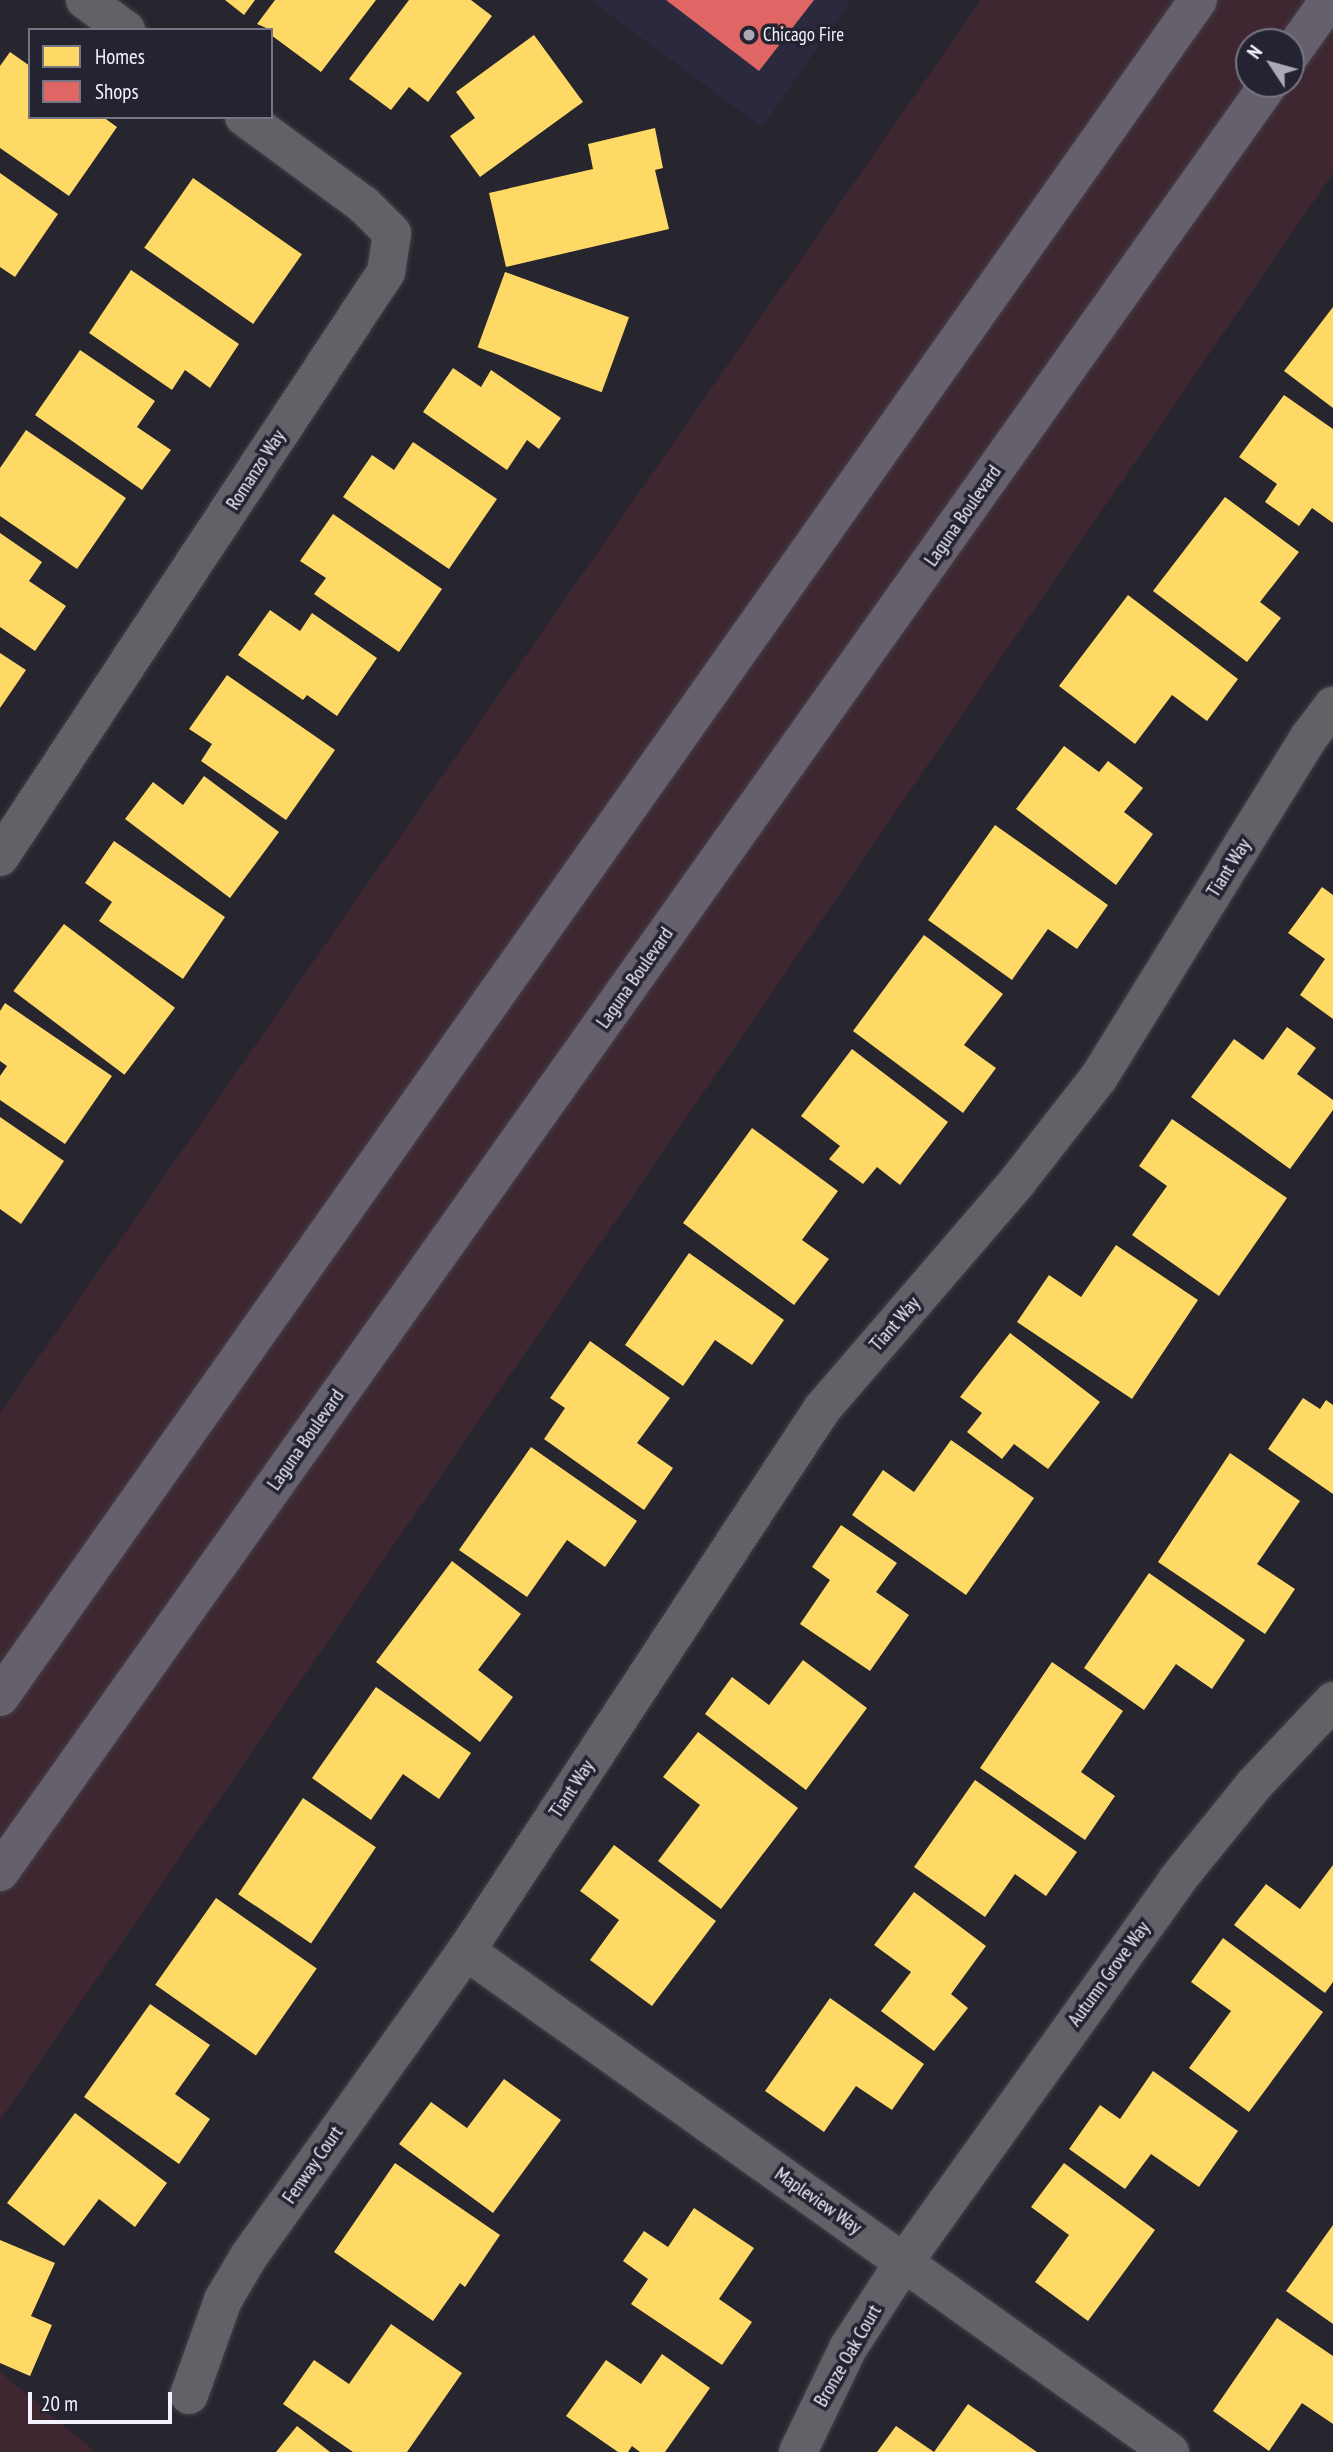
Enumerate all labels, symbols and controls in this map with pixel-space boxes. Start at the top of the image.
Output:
place label: Chicago Fire [763,24,844,46]
marker: Chicago Fire [741,27,757,43]
legend [28,28,273,119]
north arrow [1235,28,1305,98]
text: N [1242,41,1267,63]
text: Homes [95,43,145,70]
text: Shops [95,78,139,105]
street label: Romanzo Way [222,426,290,514]
street label: Laguna Boulevard [920,461,1006,571]
street label: Tiant Way [1202,835,1256,901]
street label: Laguna Boulevard [592,923,678,1033]
street label: Tiant Way [865,1292,925,1356]
street label: Laguna Boulevard [263,1385,349,1495]
street label: Tiant Way [545,1756,599,1822]
street label: Autumn Grove Way [1063,1917,1155,2031]
street label: Fenway Court [278,2122,348,2208]
street label: Mapleview Way [770,2163,866,2239]
street label: Bronze Oak Court [810,2301,886,2411]
scale bar [32,2378,175,2422]
text: 20 m [41,2390,78,2417]

